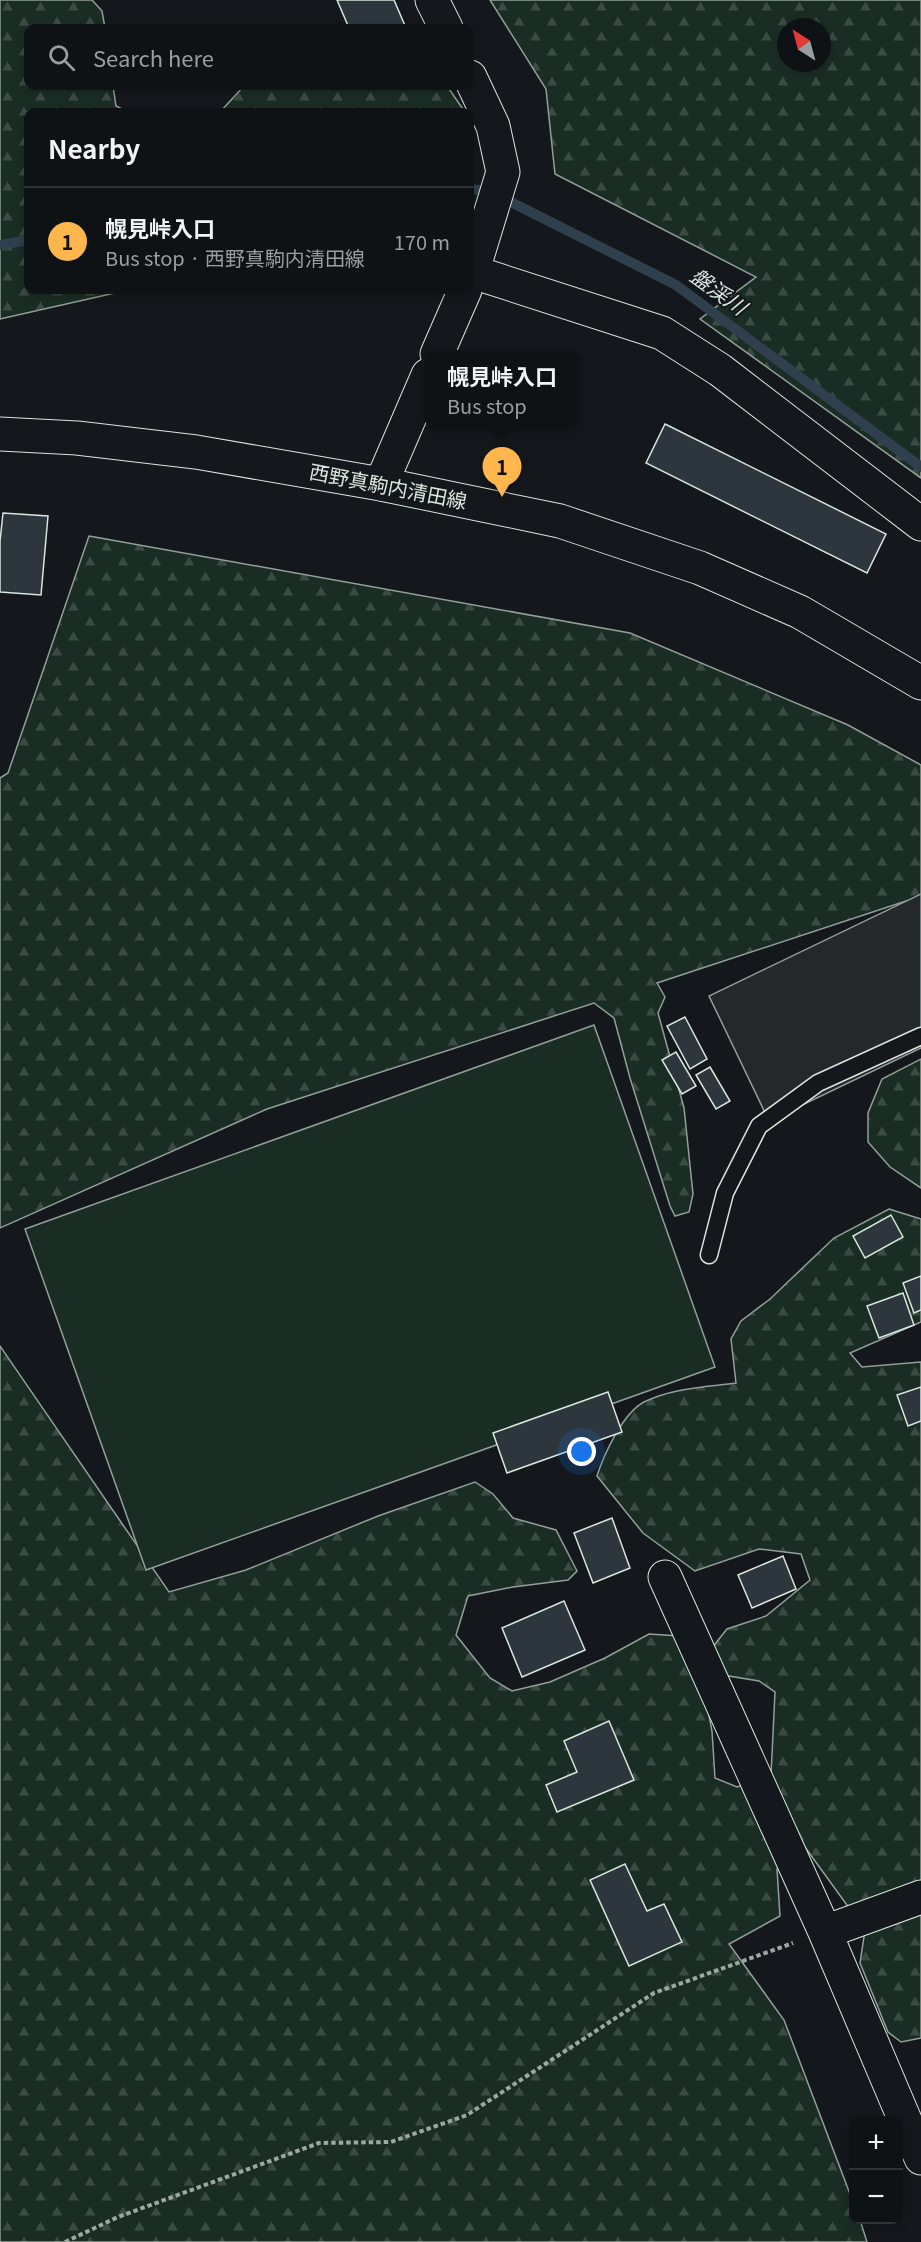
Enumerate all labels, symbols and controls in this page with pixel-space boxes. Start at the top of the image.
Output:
north arrow [777,18,831,72]
search box [24,24,474,90]
icon: search [45,41,78,74]
text: Search here [93,41,214,73]
text: Nearby [48,129,140,166]
text: 幌見峠入口 [105,211,215,243]
text: 1 [62,227,73,256]
text: 170 m [394,227,450,256]
text: Bus stop · 西野真駒内清田線 [105,243,365,272]
water label: 盤渓川 [685,260,755,322]
popup [424,350,580,428]
text: 幌見峠入口 [447,359,557,391]
text: Bus stop [447,391,527,420]
pin: 1 [482,448,522,497]
street label: 西野真駒内清田線 [307,456,470,515]
your location [567,1437,596,1466]
map controls [849,2116,903,2224]
button: + [849,2116,903,2170]
button: − [849,2170,903,2224]

